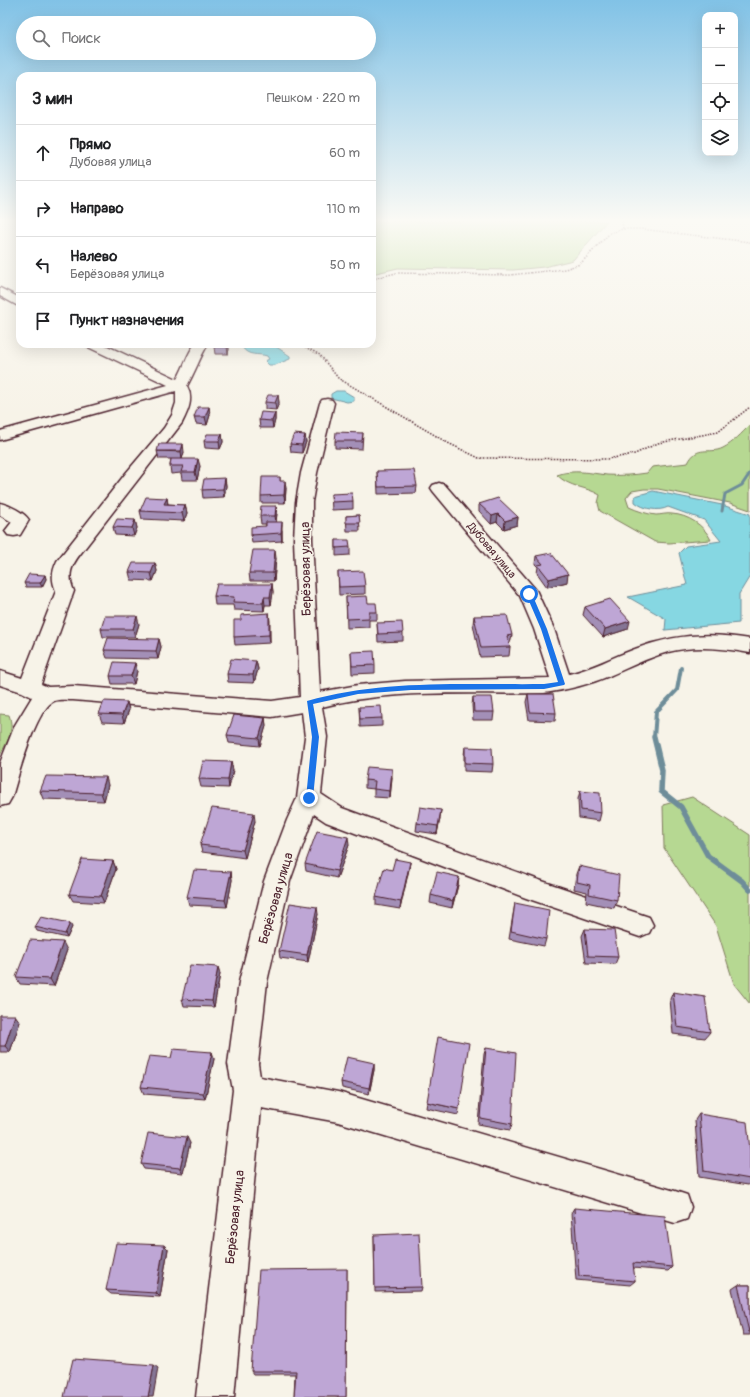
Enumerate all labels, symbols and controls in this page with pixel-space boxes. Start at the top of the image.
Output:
map controls [702,12,738,156]
button: + [702,12,738,48]
search box [16,16,376,60]
icon: search [30,27,52,49]
text: Поиск [62,29,101,48]
button: − [702,48,738,84]
button: locate [702,84,738,120]
text: 3 мин [32,88,72,109]
text: Пешком · 220 m [267,90,360,106]
button: layers [702,120,738,156]
text: Прямо [70,135,111,154]
icon: ahead [32,142,54,164]
text: 60 m [329,145,360,161]
text: Дубовая улица [70,154,152,170]
icon: right [32,198,54,220]
text: Направо [70,199,124,218]
text: 110 m [327,201,360,217]
text: Налево [70,247,117,266]
icon: left [32,254,54,276]
text: 50 m [330,257,360,273]
text: Берёзовая улица [70,266,164,282]
icon: arrive [32,310,54,332]
text: Пункт назначения [70,311,184,330]
street label: Дубовая улица [464,519,519,581]
street label: Берёзовая улица [297,522,315,616]
route start [520,585,538,603]
route end [300,789,318,807]
street label: Берёзовая улица [255,851,297,946]
street label: Берёзовая улица [222,1169,248,1265]

